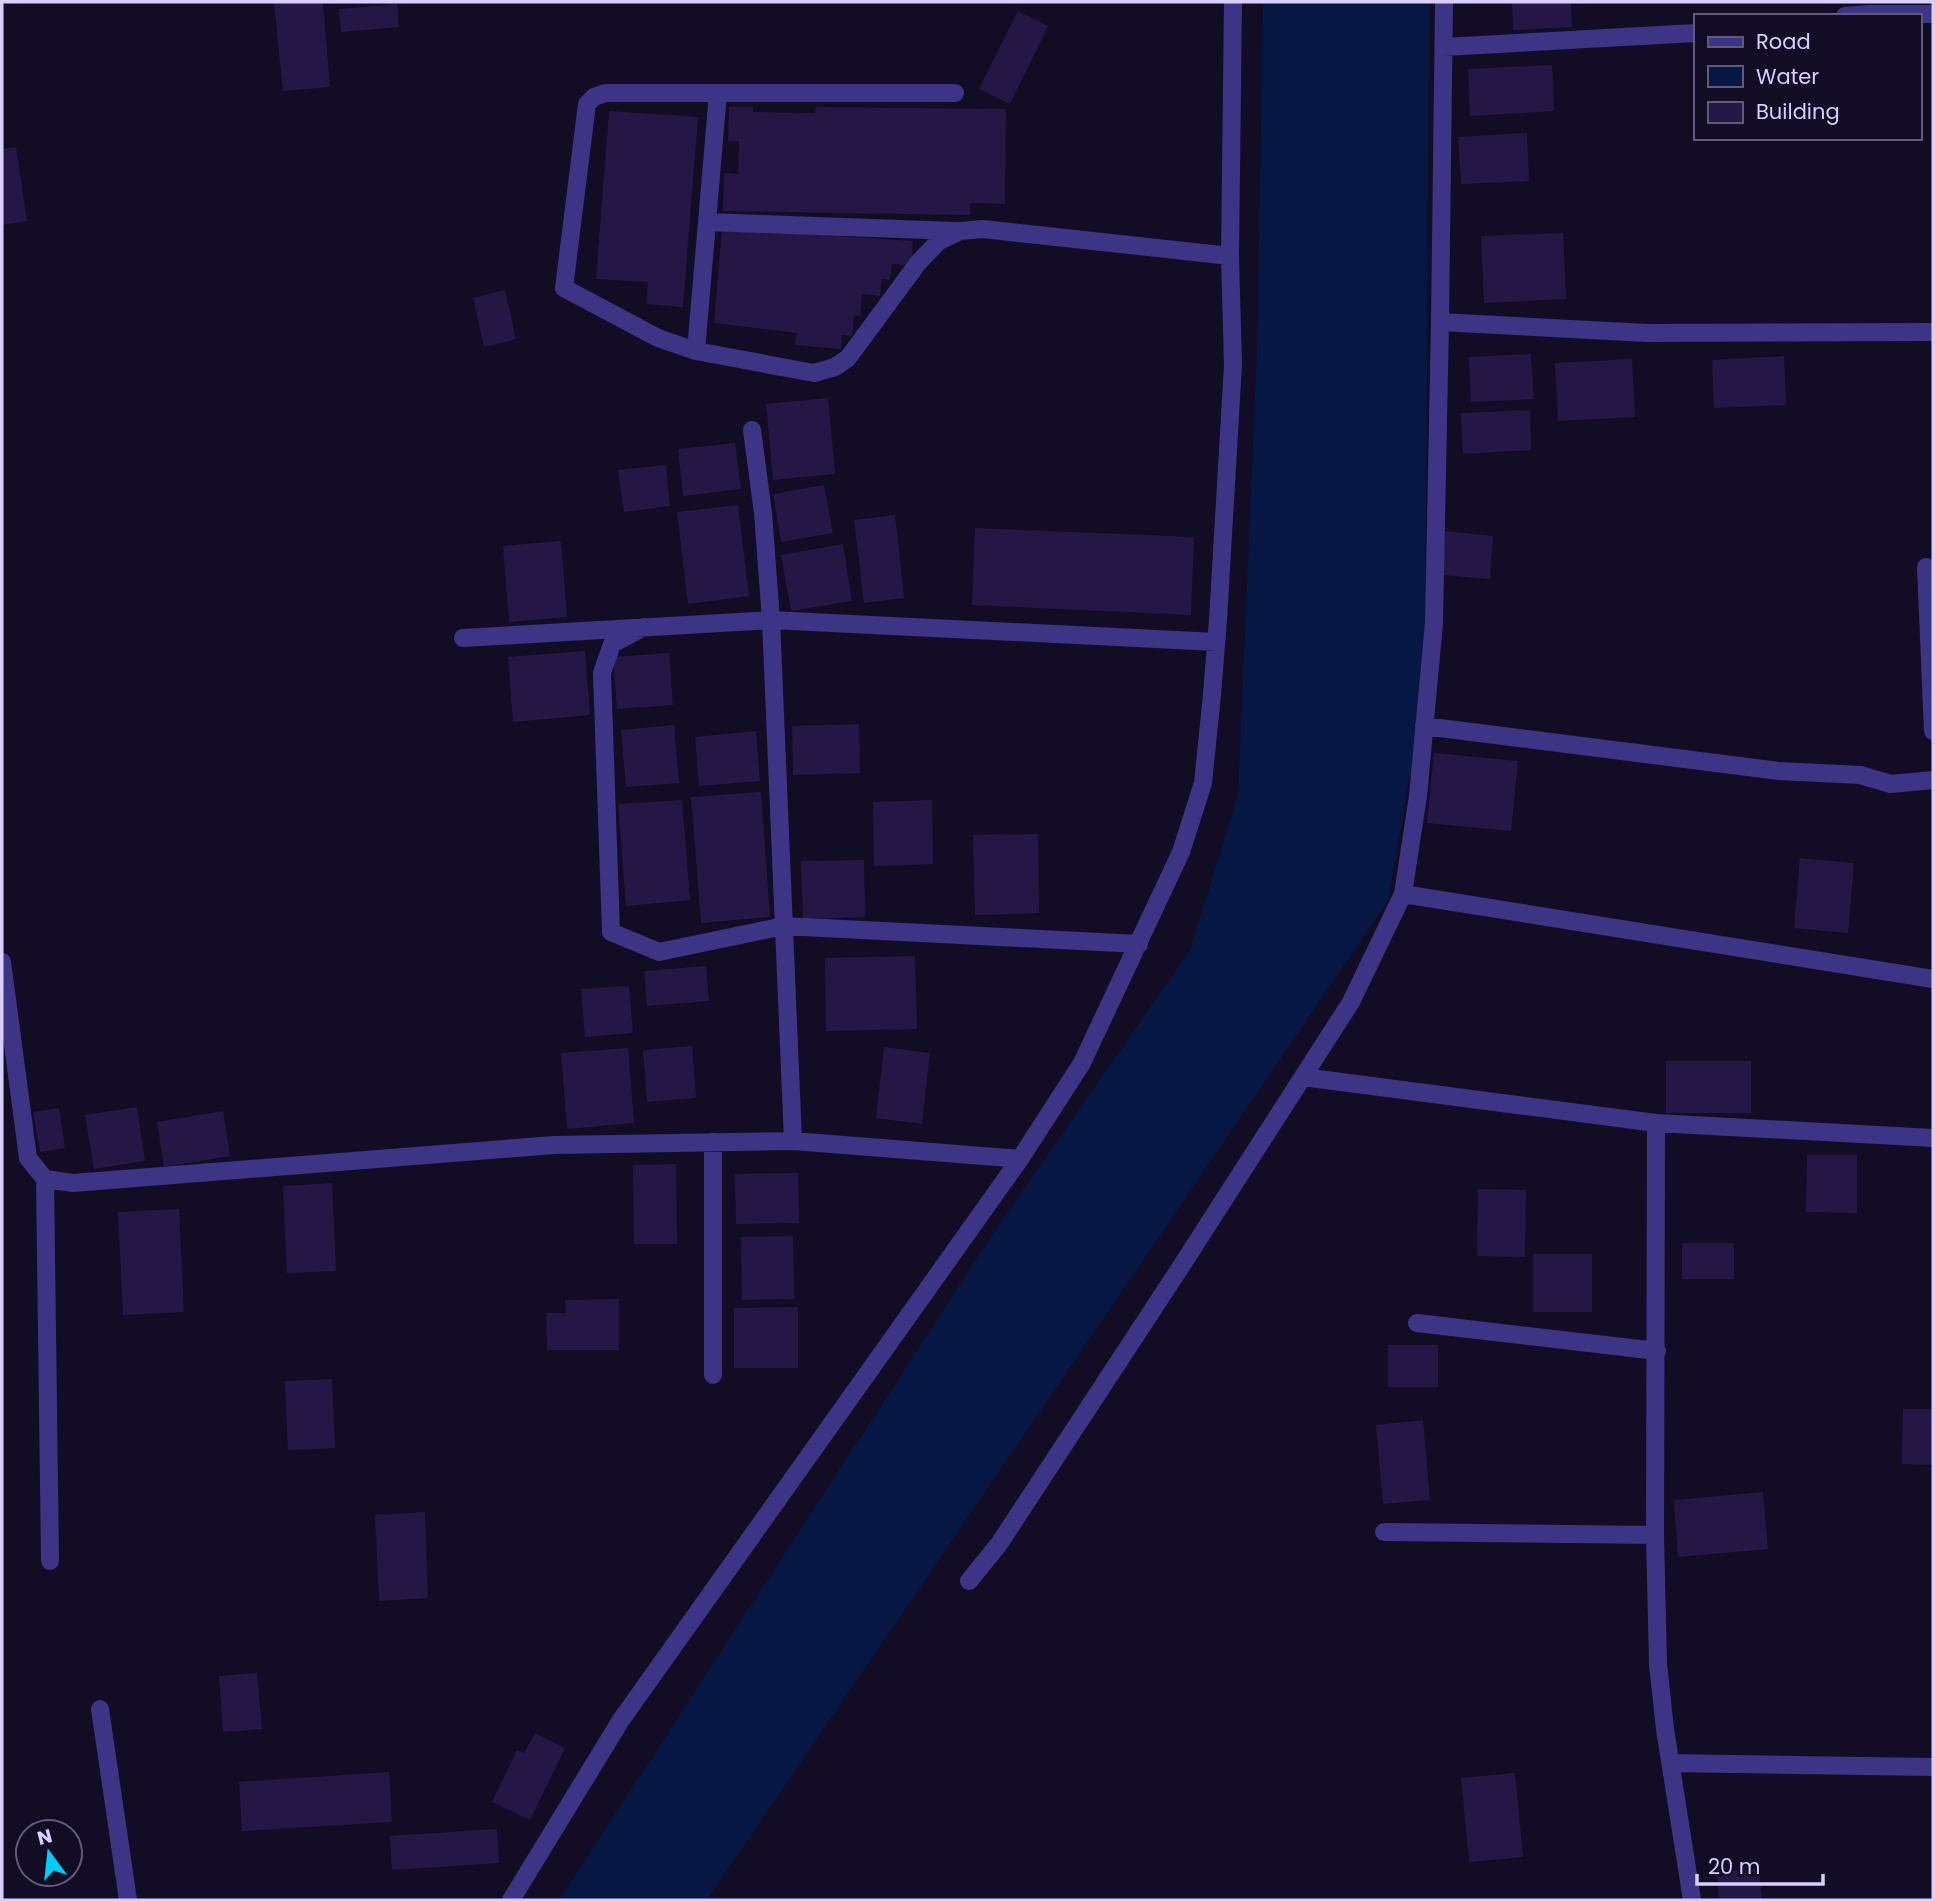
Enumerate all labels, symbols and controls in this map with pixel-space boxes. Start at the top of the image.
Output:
legend [1694,14,1921,140]
text: Road [1756,27,1811,56]
text: Water [1756,62,1819,91]
text: Building [1756,97,1840,126]
north arrow [14,1818,84,1888]
text: N [34,1822,55,1852]
scale bar [1697,1842,1823,1886]
text: 20 m [1708,1852,1761,1881]

